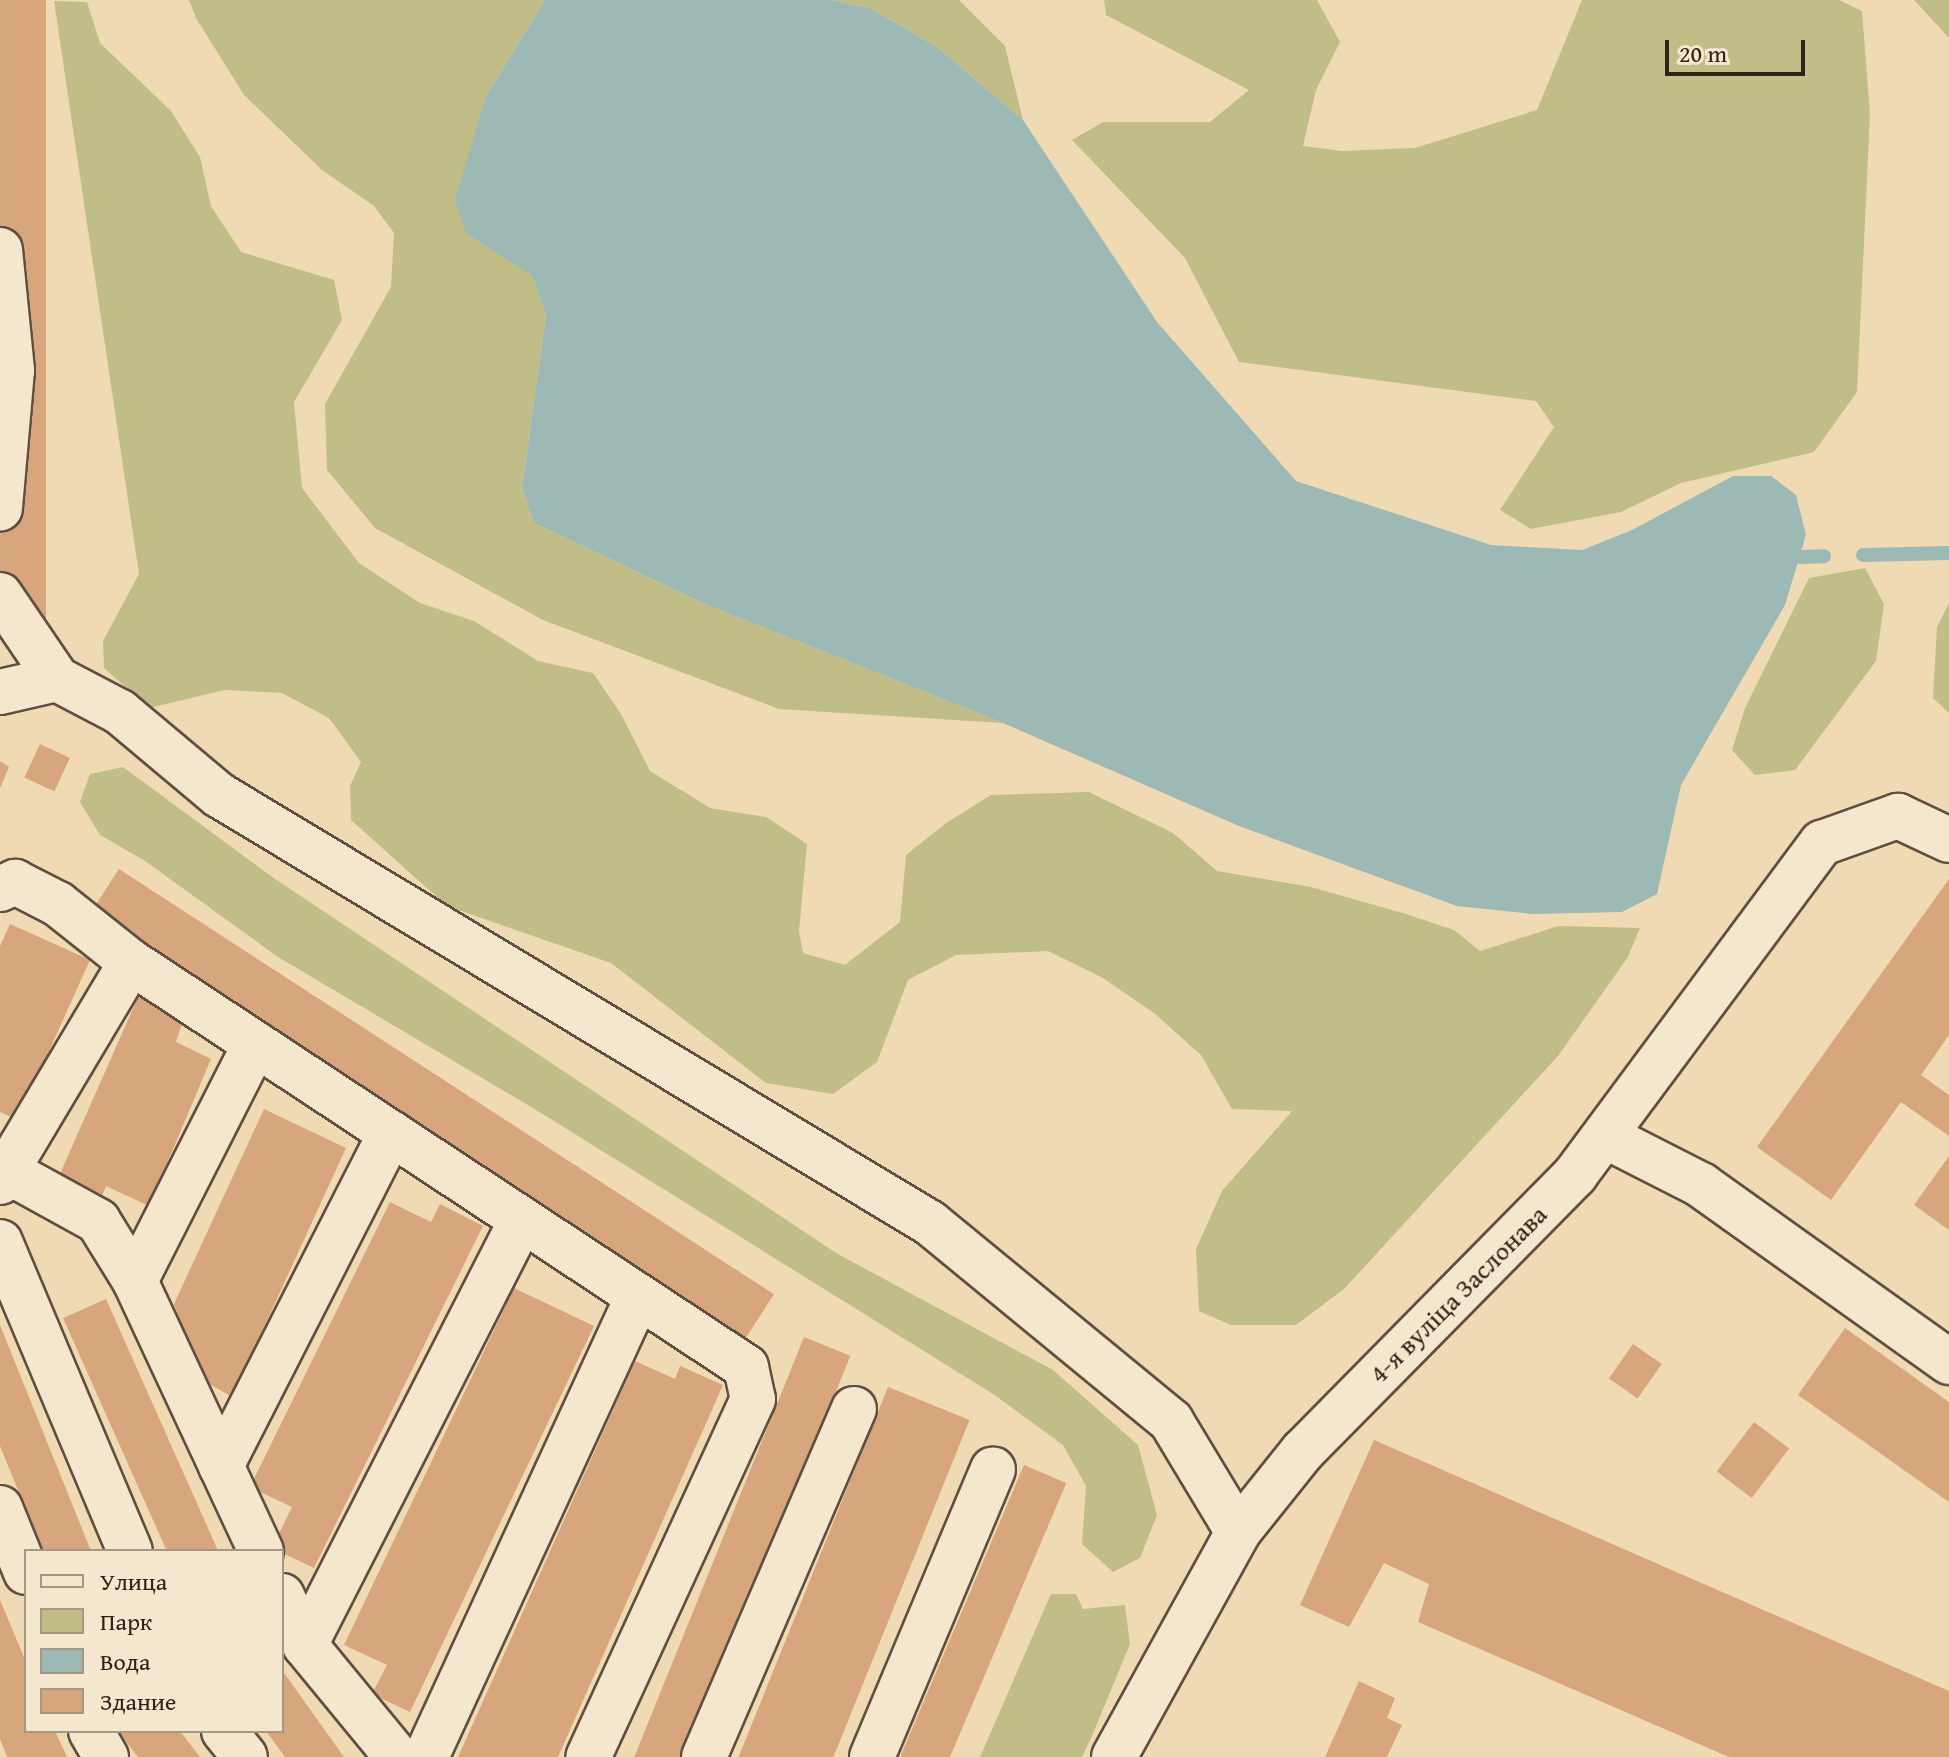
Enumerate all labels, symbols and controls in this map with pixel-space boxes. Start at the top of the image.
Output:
scale bar [1669,24,1809,74]
text: 20 m [1679,36,1727,71]
street label: 4-я вуліца Заслонава [1363,1199,1553,1389]
legend [24,1549,284,1733]
text: Улица [100,1564,167,1599]
text: Парк [100,1604,152,1639]
text: Вода [100,1644,150,1679]
text: Здание [100,1684,176,1719]

